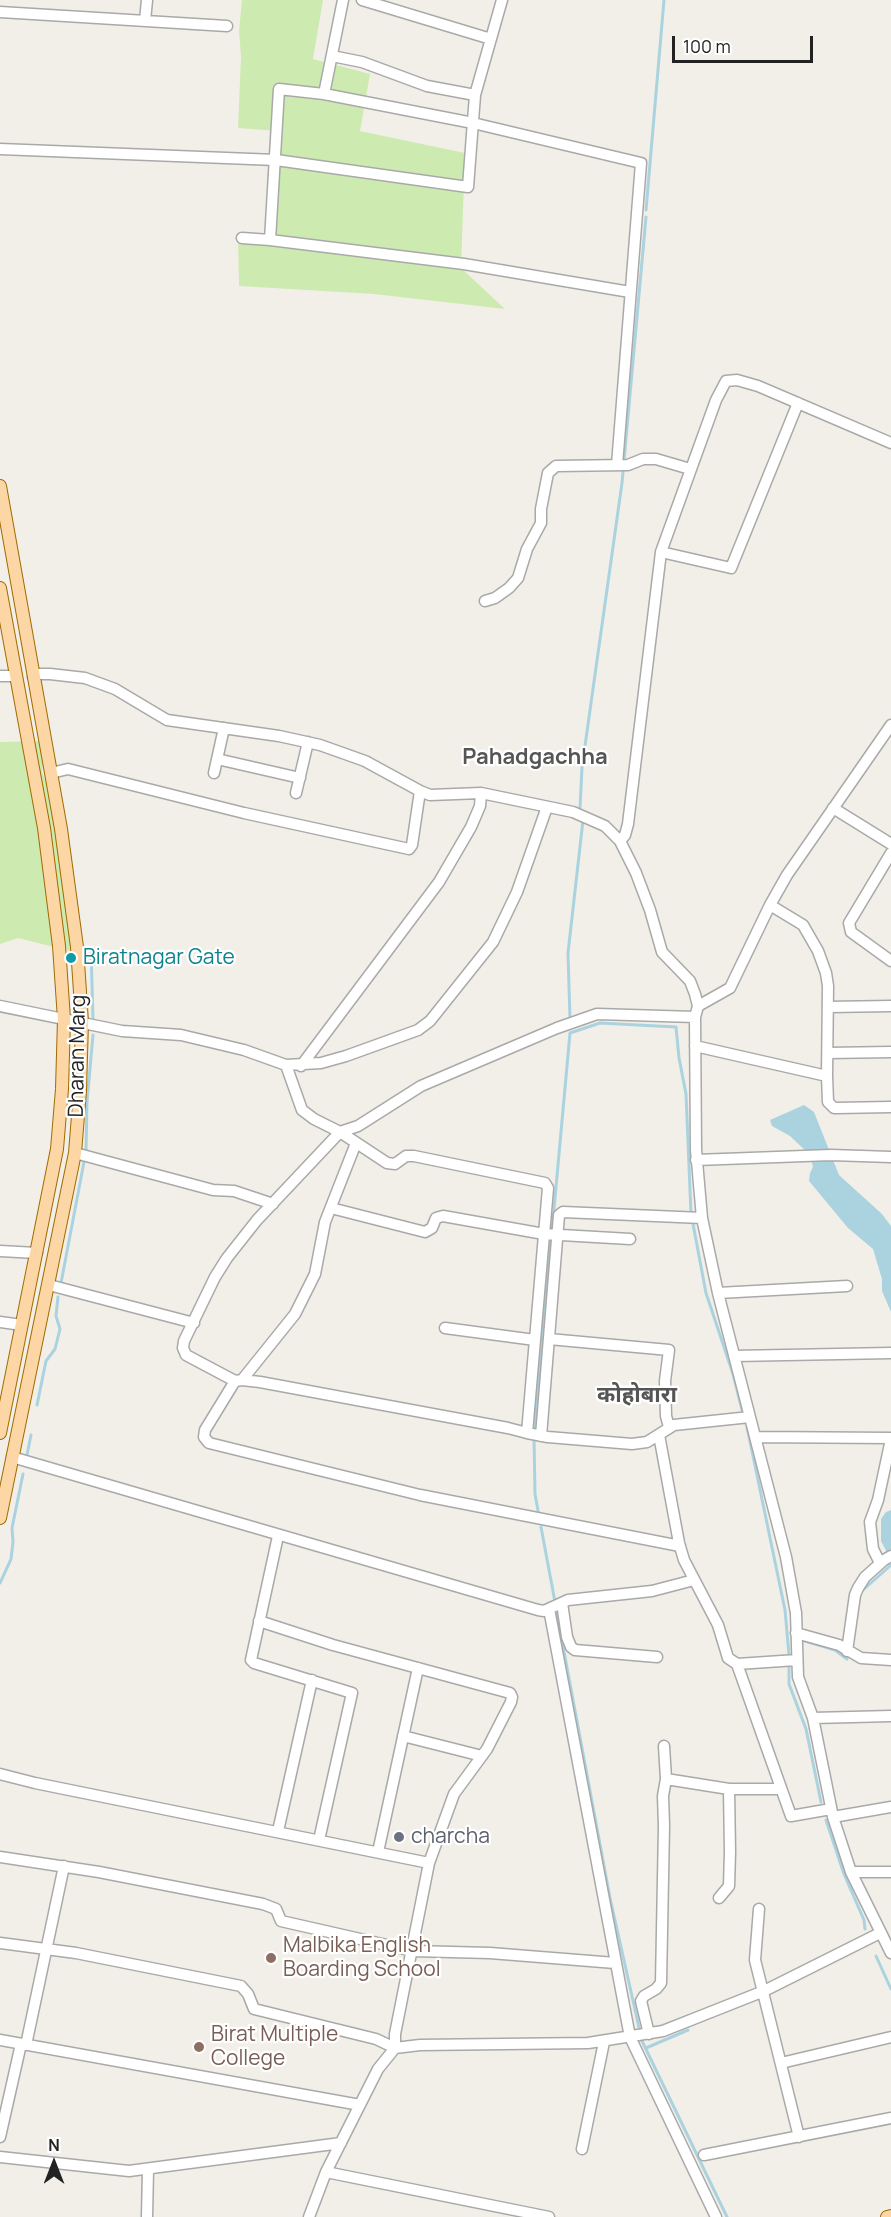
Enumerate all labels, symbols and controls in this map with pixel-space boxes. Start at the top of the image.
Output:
scale bar [675,24,816,62]
text: 100 m [683,34,731,58]
district label: Pahadgachha [462,745,608,771]
place label: Biratnagar Gate [83,945,235,971]
marker: Biratnagar Gate [64,951,78,965]
street label: Dharan Marg [64,994,92,1118]
district label: कोहोबारा [597,1383,677,1409]
place label: charcha [411,1824,490,1850]
marker: charcha [392,1830,406,1844]
place label: Malbika English Boarding School [283,1933,441,1983]
marker: Malbika English Boarding School [264,1951,278,1965]
place label: Birat Multiple College [211,2022,338,2072]
marker: Birat Multiple College [192,2040,206,2054]
north arrow [24,2133,84,2193]
text: N [48,2134,60,2156]

